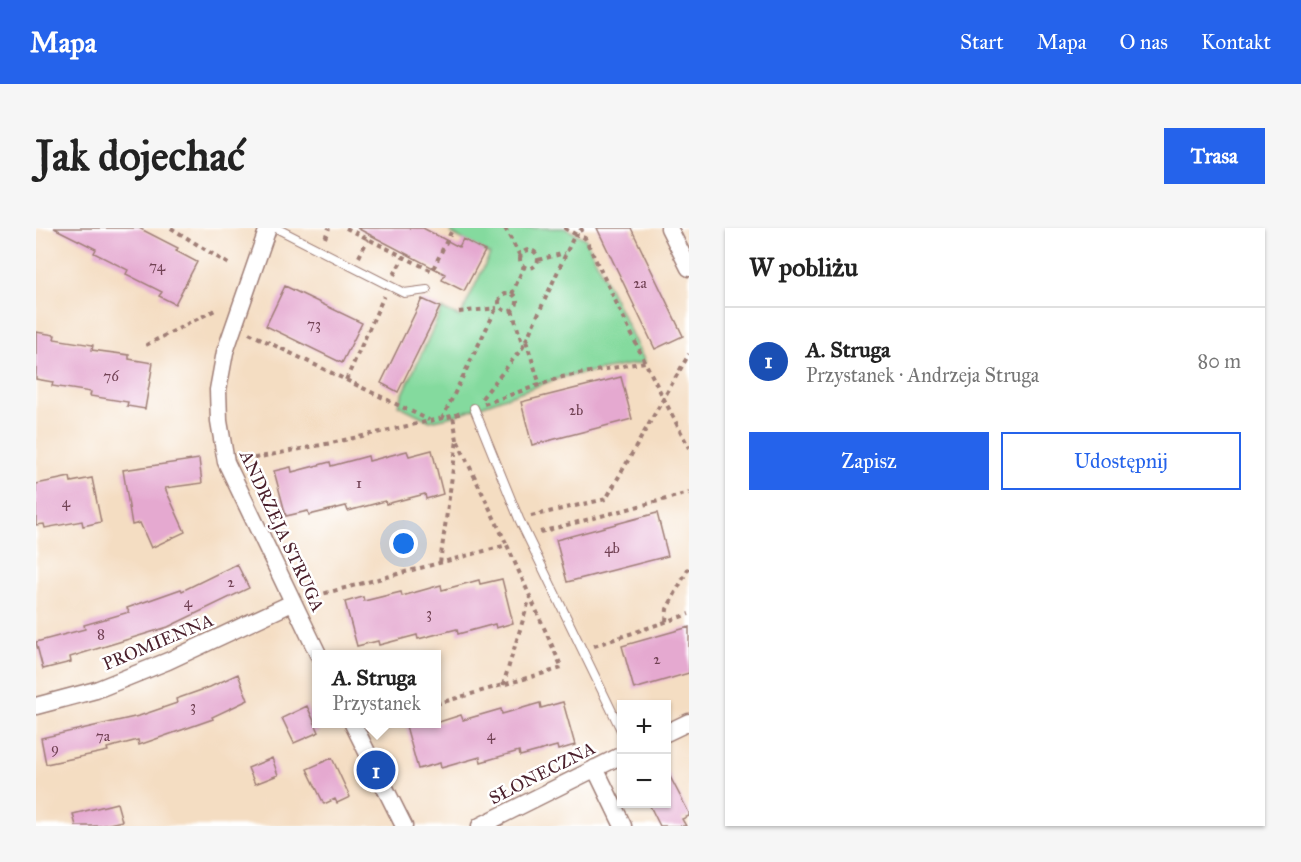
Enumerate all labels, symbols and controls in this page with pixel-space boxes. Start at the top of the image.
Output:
text: Mapa [30,25,97,60]
text: Start [960,29,1004,55]
text: Mapa [1037,29,1087,55]
text: O nas [1120,29,1168,55]
text: Kontakt [1201,29,1271,55]
button: Trasa [1164,128,1265,184]
text: Jak dojechać [36,130,245,182]
text: W pobliżu [749,251,858,283]
house number: 74 [149,257,166,275]
house number: 2a [633,274,648,292]
house number: 73 [307,315,321,333]
text: A. Struga [806,336,890,363]
text: 1 [765,349,772,373]
text: 80 m [1198,349,1241,373]
text: Przystanek · Andrzeja Struga [806,363,1039,387]
house number: 76 [103,367,120,385]
house number: 2b [569,401,583,419]
button: Zapisz [749,432,989,490]
button: Udostępnij [1001,432,1241,490]
street label: ANDRZEJA STRUGA [234,446,329,615]
house number: 1 [356,474,362,492]
house number: 4 [62,493,71,511]
your location [389,529,418,558]
house number: 4b [604,539,620,557]
house number: 2 [227,573,235,591]
house number: 4 [184,593,193,611]
house number: 3 [426,604,432,622]
street label: PROMIENNA [99,609,217,675]
house number: 8 [97,625,105,643]
popup [312,650,441,728]
house number: 2 [653,650,661,668]
text: A. Struga [332,664,416,691]
text: Przystanek [332,691,421,715]
house number: 3 [190,697,196,715]
map controls [617,700,671,808]
button: + [617,700,671,754]
house number: 4 [487,726,496,744]
house number: 7a [96,727,111,745]
street label: SŁONECZNA [485,737,599,809]
house number: 9 [51,739,59,757]
pin: 1 [356,748,396,792]
button: − [617,754,671,808]

